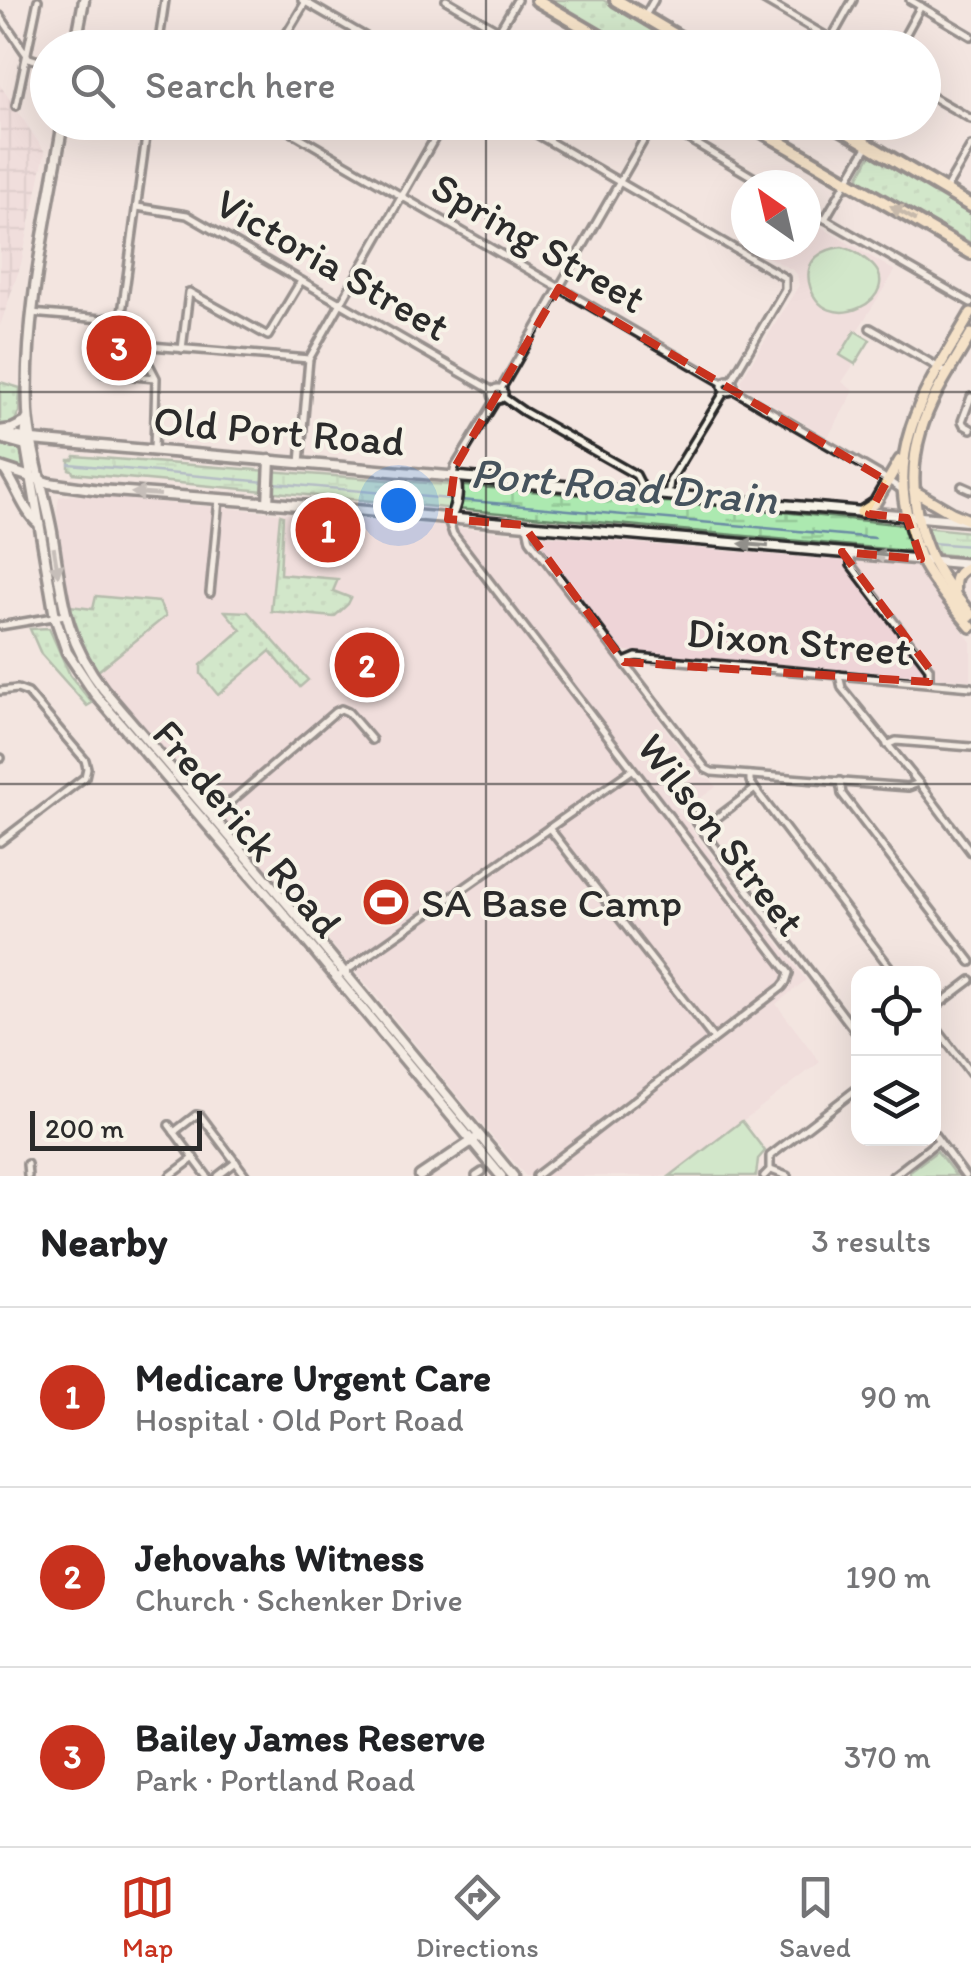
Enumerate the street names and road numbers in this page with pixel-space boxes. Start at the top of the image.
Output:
street label: Spring Street [423,161,655,324]
street label: Victoria Street [206,177,459,352]
street label: Old Port Road [151,394,407,467]
street label: Dixon Street [685,606,913,677]
street label: Frederick Road [142,709,353,948]
street label: Wilson Street [627,723,817,946]

